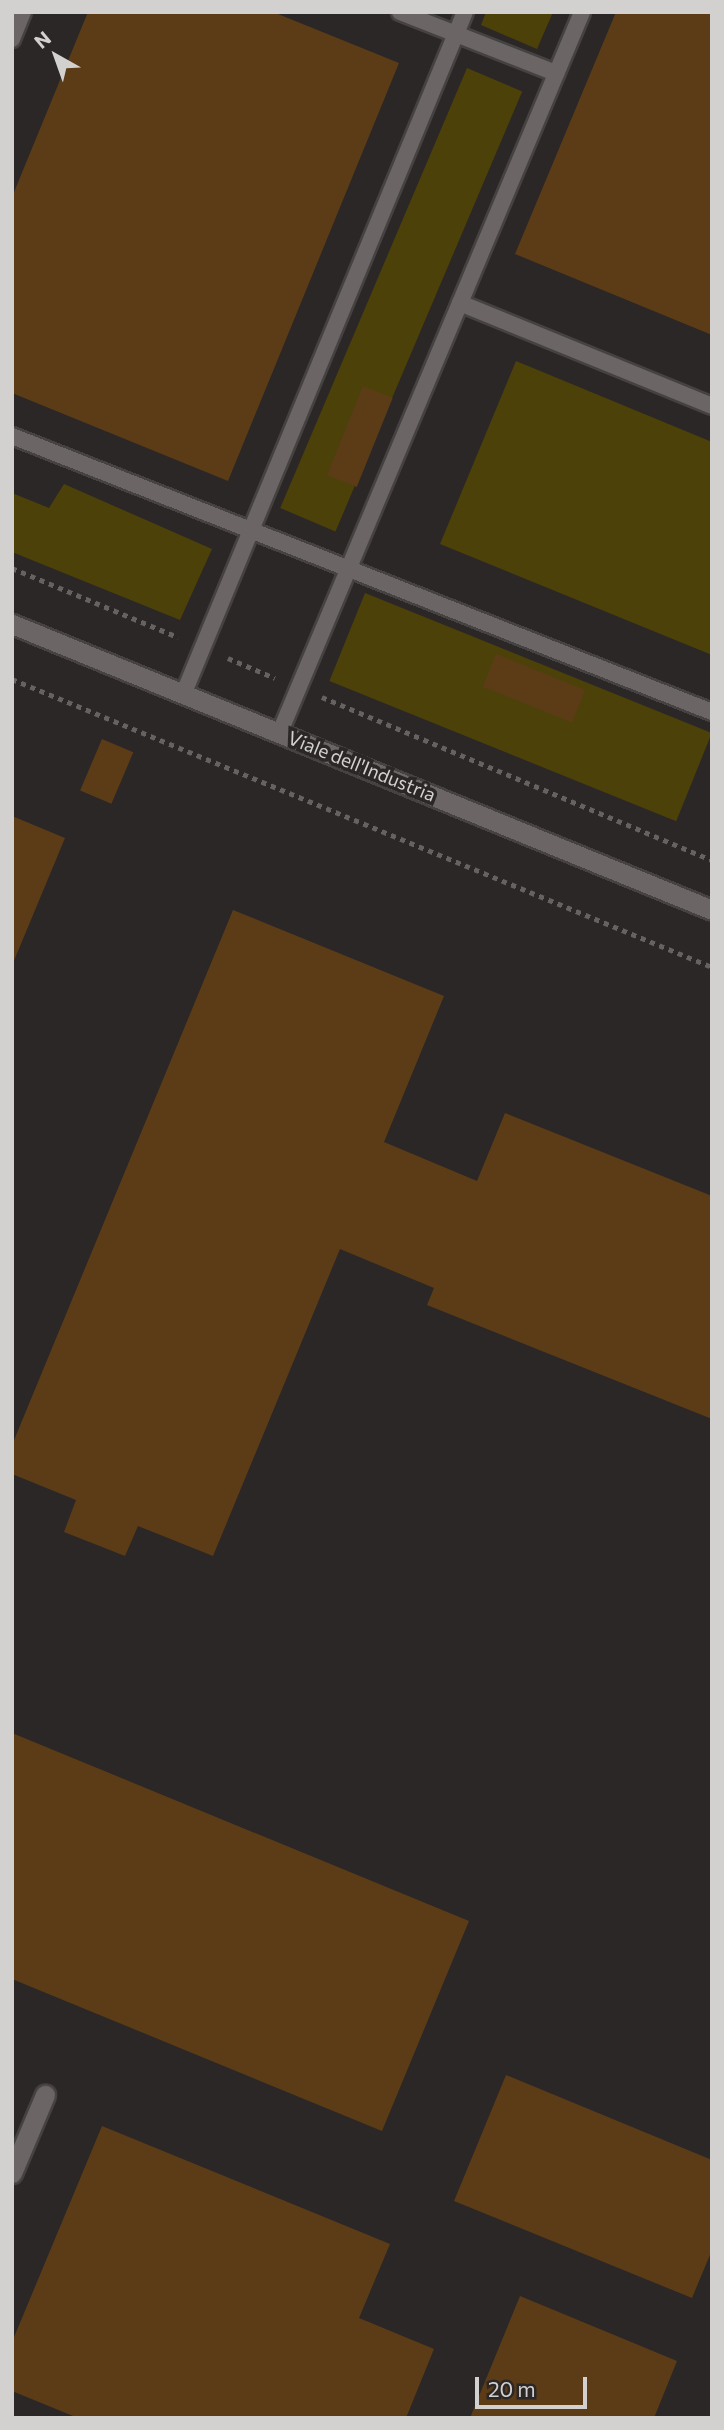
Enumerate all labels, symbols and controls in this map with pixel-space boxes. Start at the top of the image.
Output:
north arrow [21,21,91,91]
text: N [29,26,55,53]
street label: Viale dell'Industria [285,726,439,806]
scale bar [479,2364,591,2408]
text: 20 m [488,2376,536,2401]

